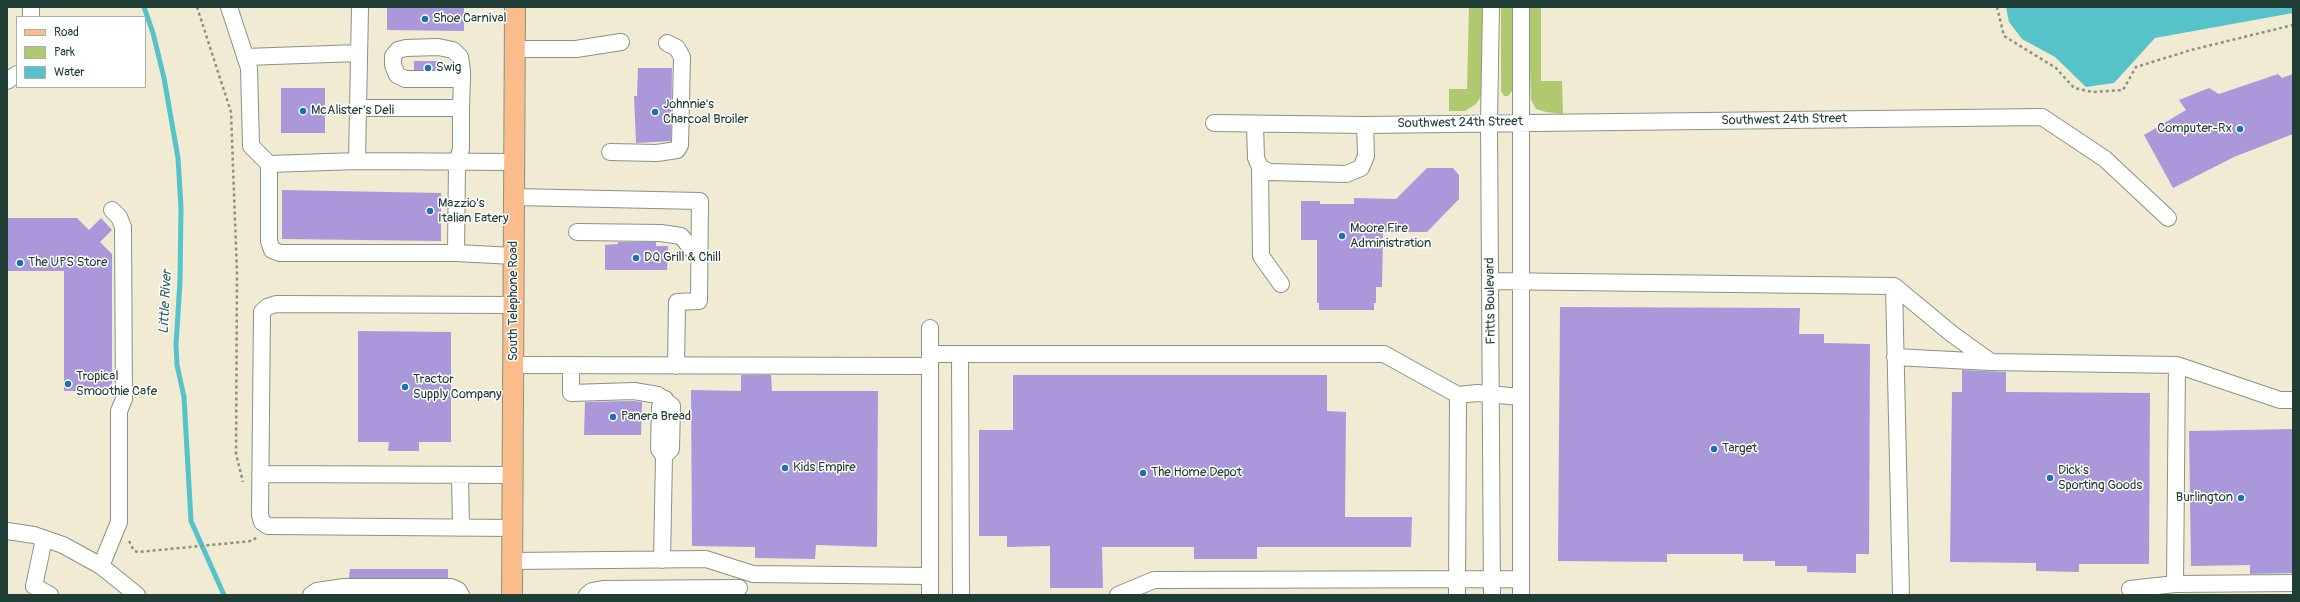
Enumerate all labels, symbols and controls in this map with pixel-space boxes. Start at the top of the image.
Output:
place label: Shoe Carnival [433,11,507,27]
marker: Shoe Carnival [420,14,430,24]
legend [16,16,146,88]
text: Road [54,25,79,40]
text: Park [54,45,75,60]
place label: Swig [436,60,461,76]
marker: Swig [423,63,433,73]
text: Water [54,65,85,80]
place label: Johnnie's Charcoal Broiler [663,97,749,128]
place label: McAlister's Deli [311,103,394,119]
marker: McAlister's Deli [298,106,308,116]
marker: Johnnie's Charcoal Broiler [650,107,660,117]
street label: Southwest 24th Street [1721,111,1847,129]
street label: Southwest 24th Street [1397,114,1523,132]
place label: Computer-Rx [2157,121,2232,137]
marker: Computer-Rx [2235,124,2245,134]
place label: Mazzio's Italian Eatery [438,196,508,227]
marker: Mazzio's Italian Eatery [425,206,435,216]
place label: Moore Fire Administration [1350,221,1431,252]
marker: Moore Fire Administration [1337,231,1347,241]
street label: South Telephone Road [506,241,522,361]
place label: DQ Grill & Chill [644,250,721,266]
marker: DQ Grill & Chill [631,253,641,263]
place label: The UPS Store [28,255,107,271]
street label: Fritts Boulevard [1482,257,1500,345]
marker: The UPS Store [15,258,25,268]
water label: Little River [156,270,176,334]
place label: Tropical Smoothie Cafe [76,369,157,400]
place label: Tractor Supply Company [413,372,501,403]
marker: Tropical Smoothie Cafe [63,379,73,389]
marker: Tractor Supply Company [400,382,410,392]
place label: Panera Bread [621,409,691,425]
marker: Panera Bread [608,412,618,422]
place label: Target [1722,441,1757,457]
marker: Target [1709,444,1719,454]
place label: Kids Empire [793,460,856,476]
marker: Kids Empire [780,463,790,473]
place label: Dick's Sporting Goods [2058,463,2142,494]
place label: The Home Depot [1151,465,1242,481]
marker: The Home Depot [1138,468,1148,478]
marker: Dick's Sporting Goods [2045,473,2055,483]
place label: Burlington [2176,490,2233,506]
marker: Burlington [2236,493,2246,503]

